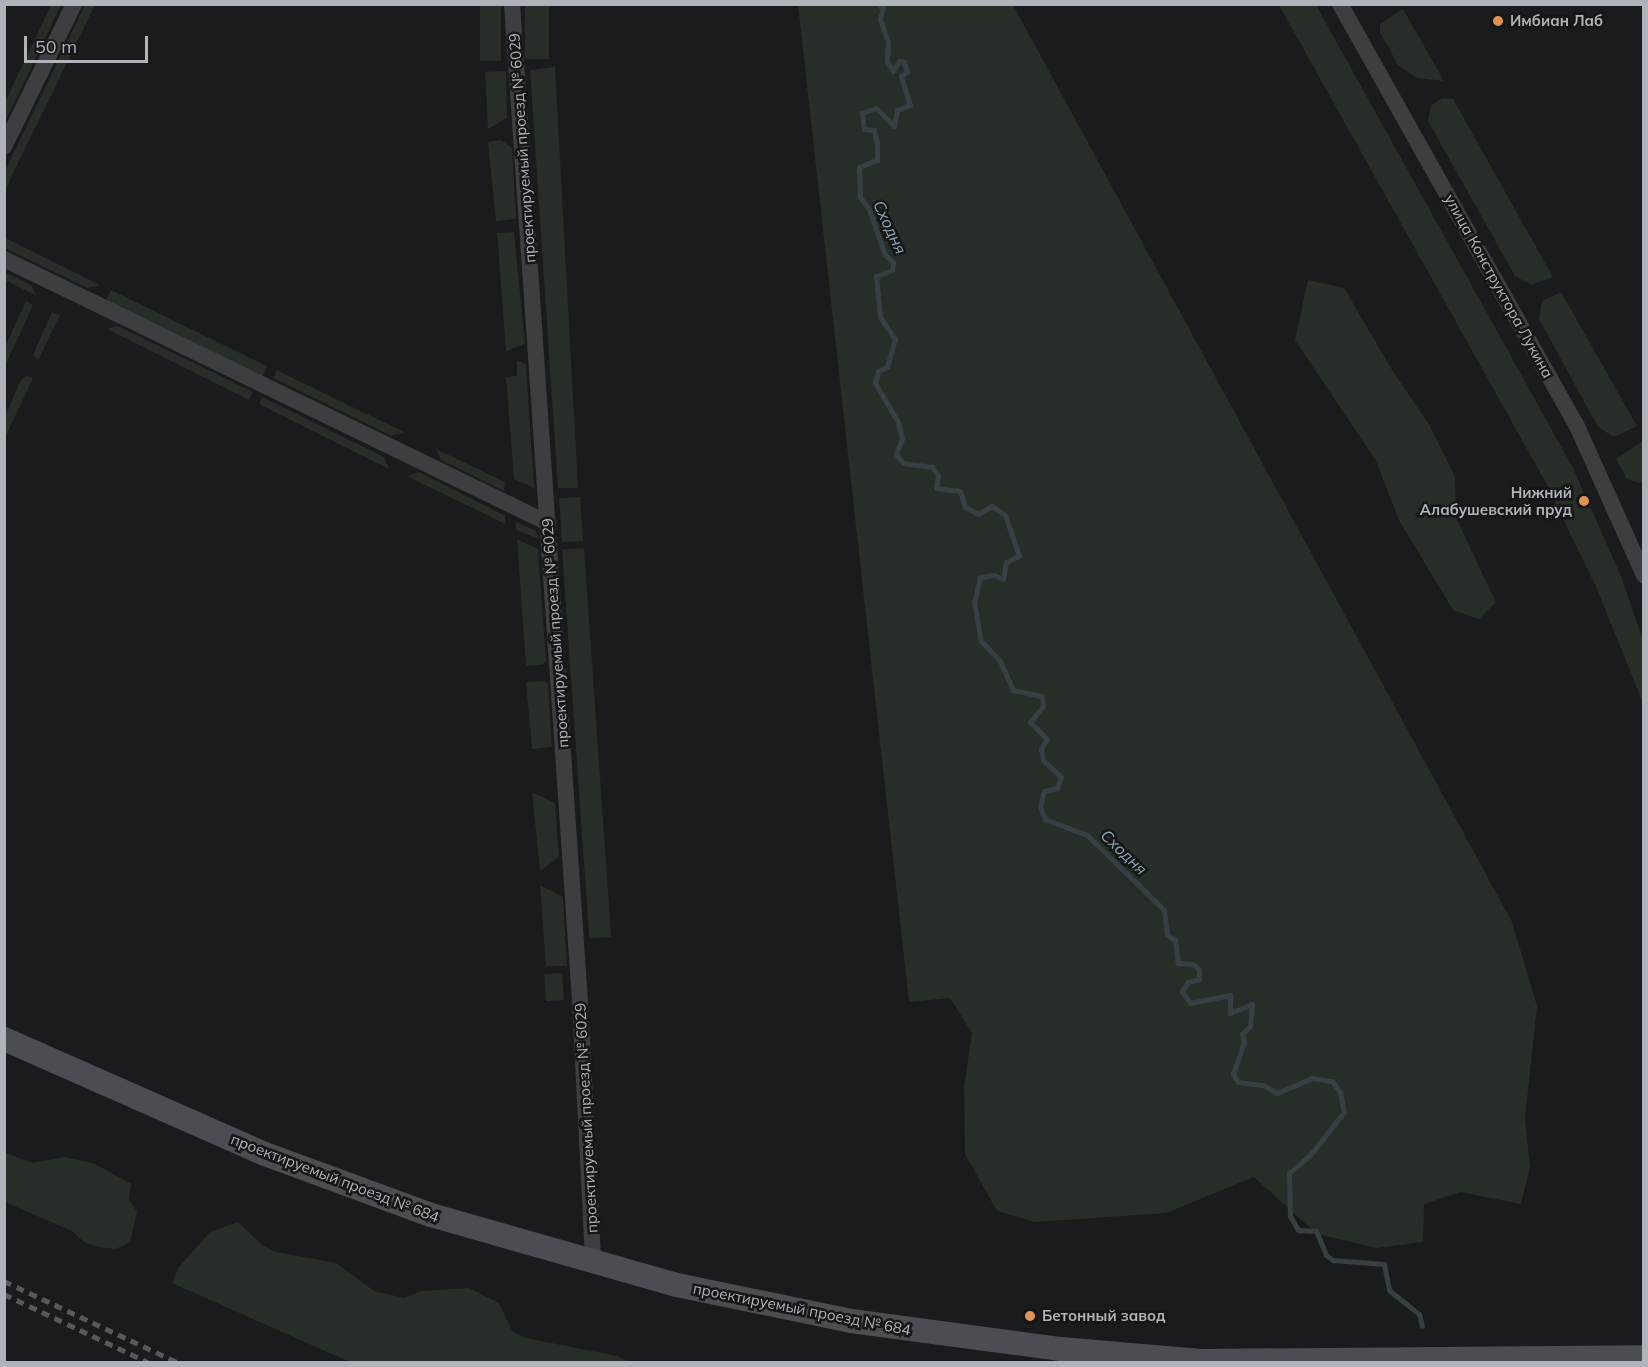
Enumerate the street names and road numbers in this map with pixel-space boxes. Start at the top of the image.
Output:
street label: проектируемый проезд № 6029 [505,32,539,264]
street label: улица Конструктора Лукина [1441,191,1557,381]
street label: проектируемый проезд № 6029 [538,517,572,749]
street label: проектируемый проезд № 6029 [571,1002,601,1234]
street label: проектируемый проезд № 684 [228,1130,442,1226]
street label: проектируемый проезд № 684 [692,1279,912,1339]

